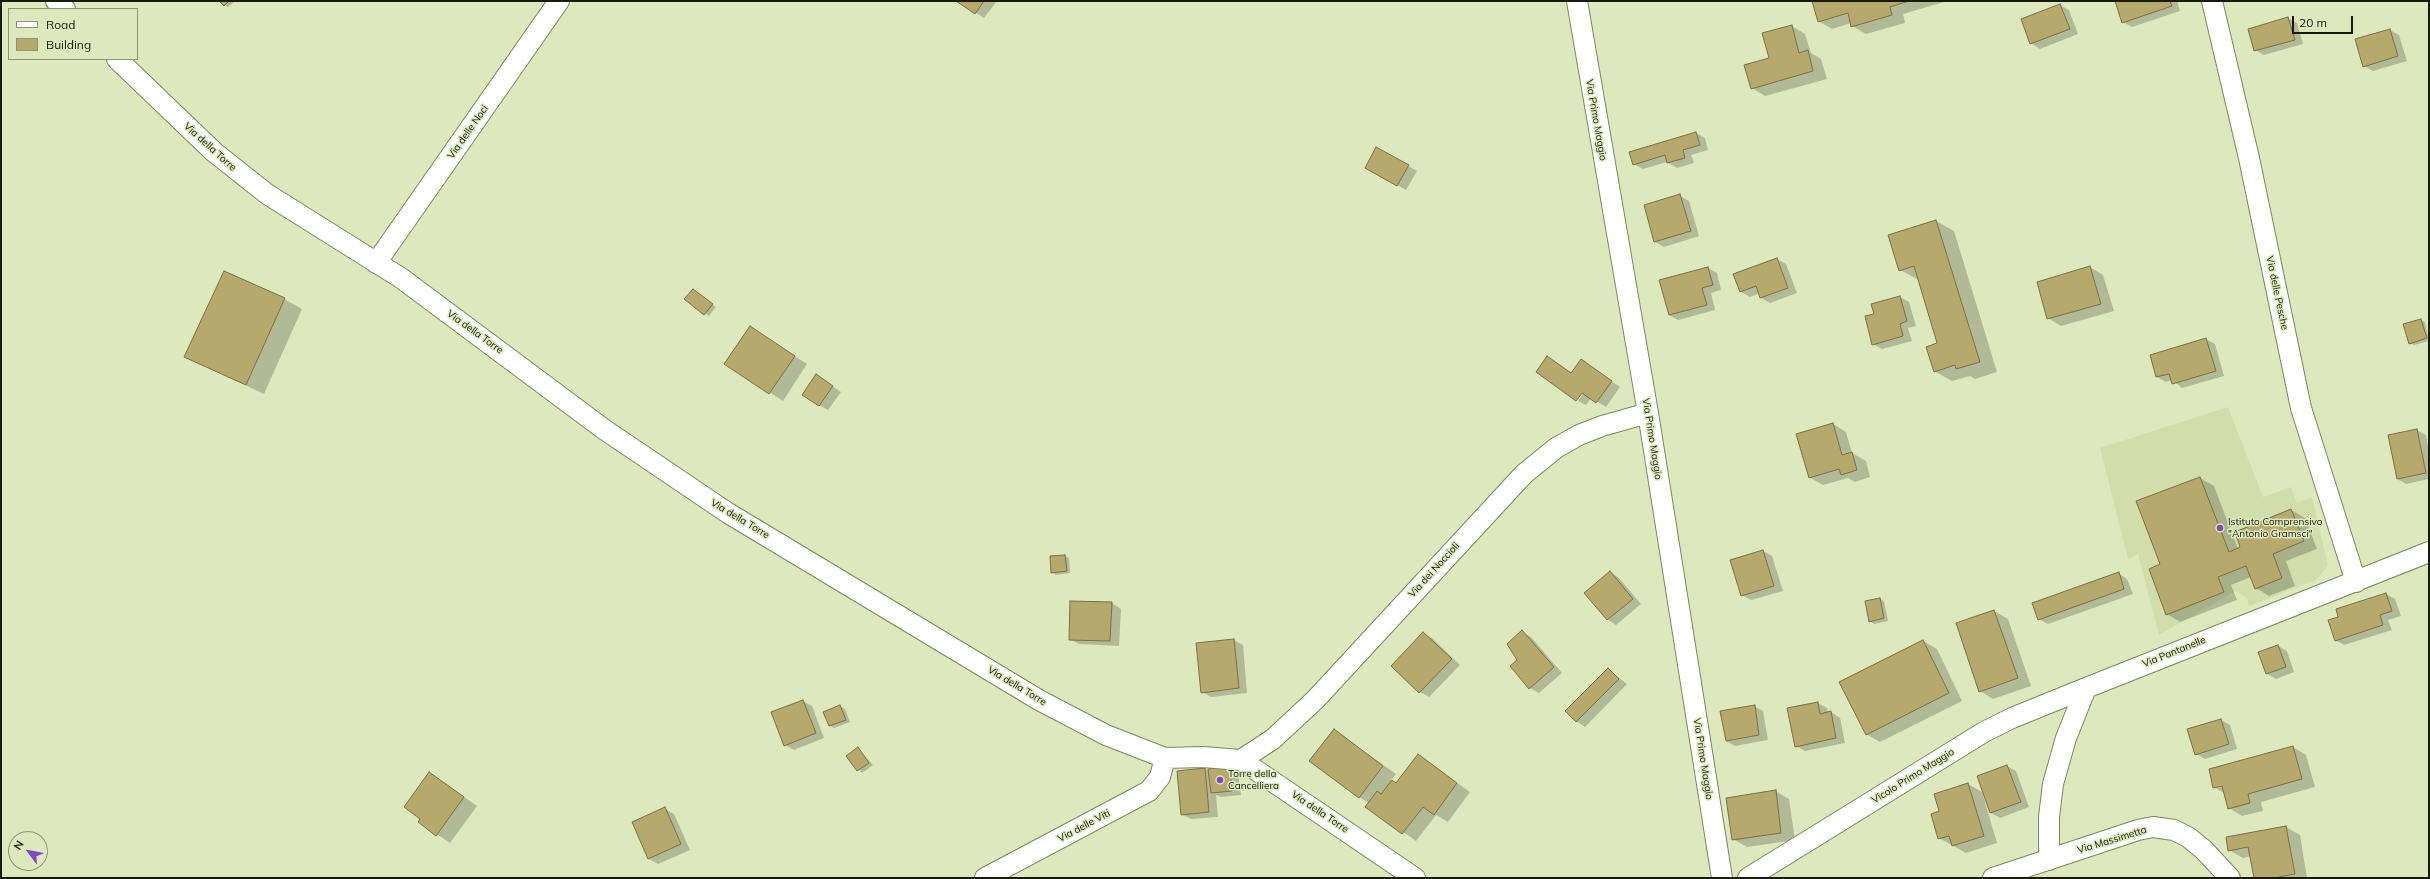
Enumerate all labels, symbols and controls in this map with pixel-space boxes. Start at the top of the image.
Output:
legend [8,8,138,60]
scale bar [2294,8,2355,34]
text: 20 m [2299,15,2327,30]
text: Road [46,17,75,32]
text: Building [46,37,91,52]
street label: Via Primo Maggio [1583,78,1609,162]
street label: Via delle Noci [445,103,491,161]
street label: Via della Torre [181,120,239,174]
street label: Via delle Pesche [2263,255,2291,331]
street label: Via della Torre [445,308,505,356]
street label: Via Primo Maggio [1640,397,1664,481]
street label: Via della Torre [708,497,772,541]
place label: Istituto Comprensivo "Antonio Gramsci" [2228,516,2323,540]
marker: Istituto Comprensivo "Antonio Gramsci" [2215,523,2225,533]
street label: Via dei Noccioli [1406,540,1462,600]
street label: Via Pantanelle [2141,634,2207,670]
street label: Via della Torre [985,664,1049,708]
street label: Via Primo Maggio [1691,717,1715,801]
street label: Vicolo Primo Maggio [1870,746,1956,806]
place label: Torre della Cancelliera [1228,768,1279,792]
marker: Torre della Cancelliera [1215,775,1225,785]
street label: Via della Torre [1289,788,1351,836]
street label: Via delle Viti [1056,807,1112,845]
street label: Via Massimetta [2076,824,2148,856]
north arrow [8,831,48,871]
text: N [11,838,27,852]

